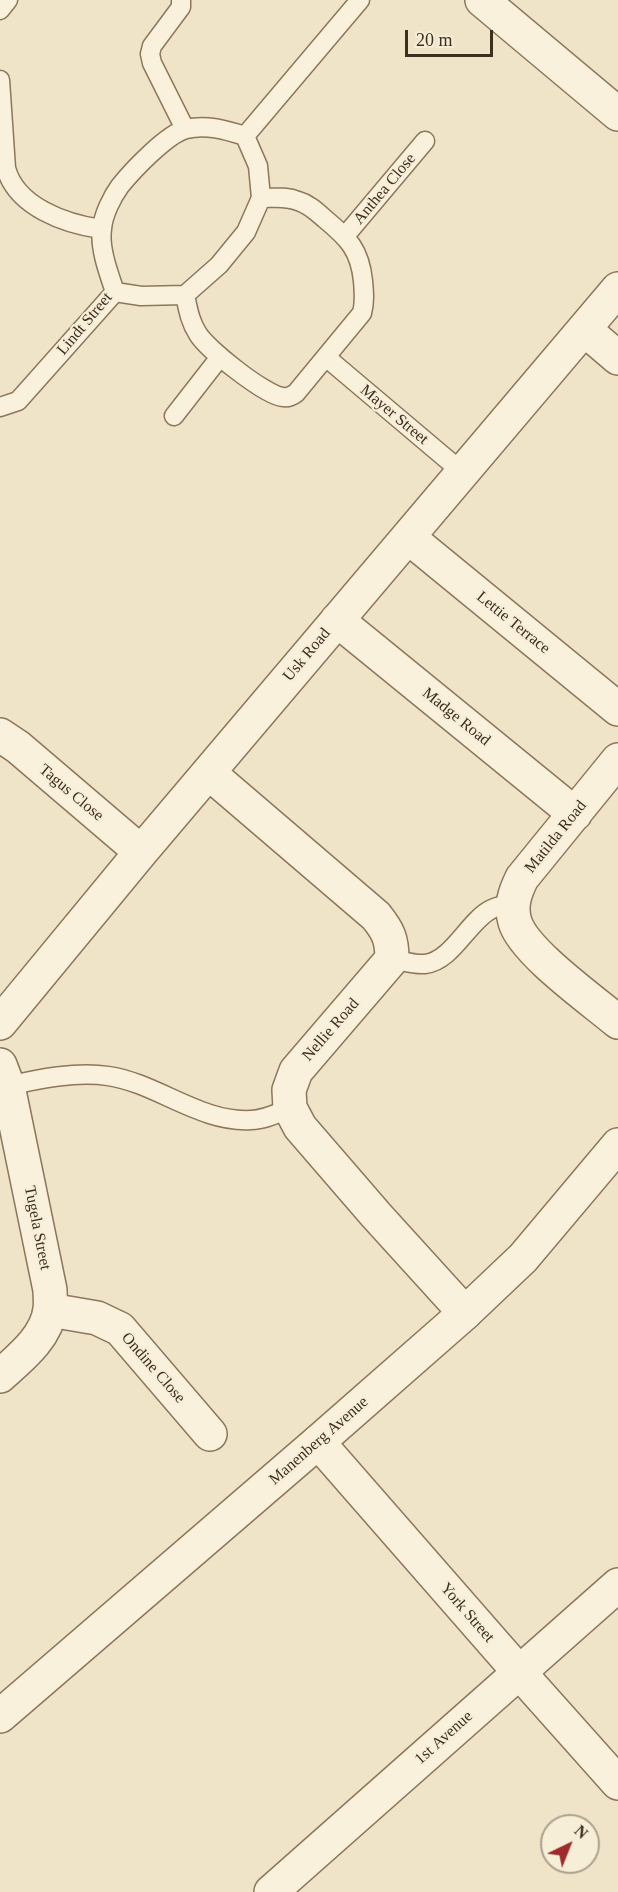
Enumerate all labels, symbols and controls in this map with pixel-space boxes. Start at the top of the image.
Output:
scale bar [408,18,496,56]
text: 20 m [416,30,453,50]
street label: Anthea Close [350,150,420,228]
street label: Lindt Street [53,289,117,359]
street label: Mayer Street [356,381,432,449]
street label: Lettie Terrace [472,588,554,658]
street label: Usk Road [279,624,335,686]
street label: Madge Road [418,684,494,750]
street label: Tagus Close [35,760,107,826]
street label: Matilda Road [521,797,591,877]
street label: Nellie Road [299,995,363,1065]
street label: Tugela Street [19,1184,55,1272]
street label: Ondine Close [117,1329,189,1407]
street label: Manenberg Avenue [265,1393,373,1489]
street label: York Street [436,1579,498,1647]
street label: 1st Avenue [411,1707,477,1769]
north arrow [540,1814,600,1874]
text: N [571,1822,591,1842]

